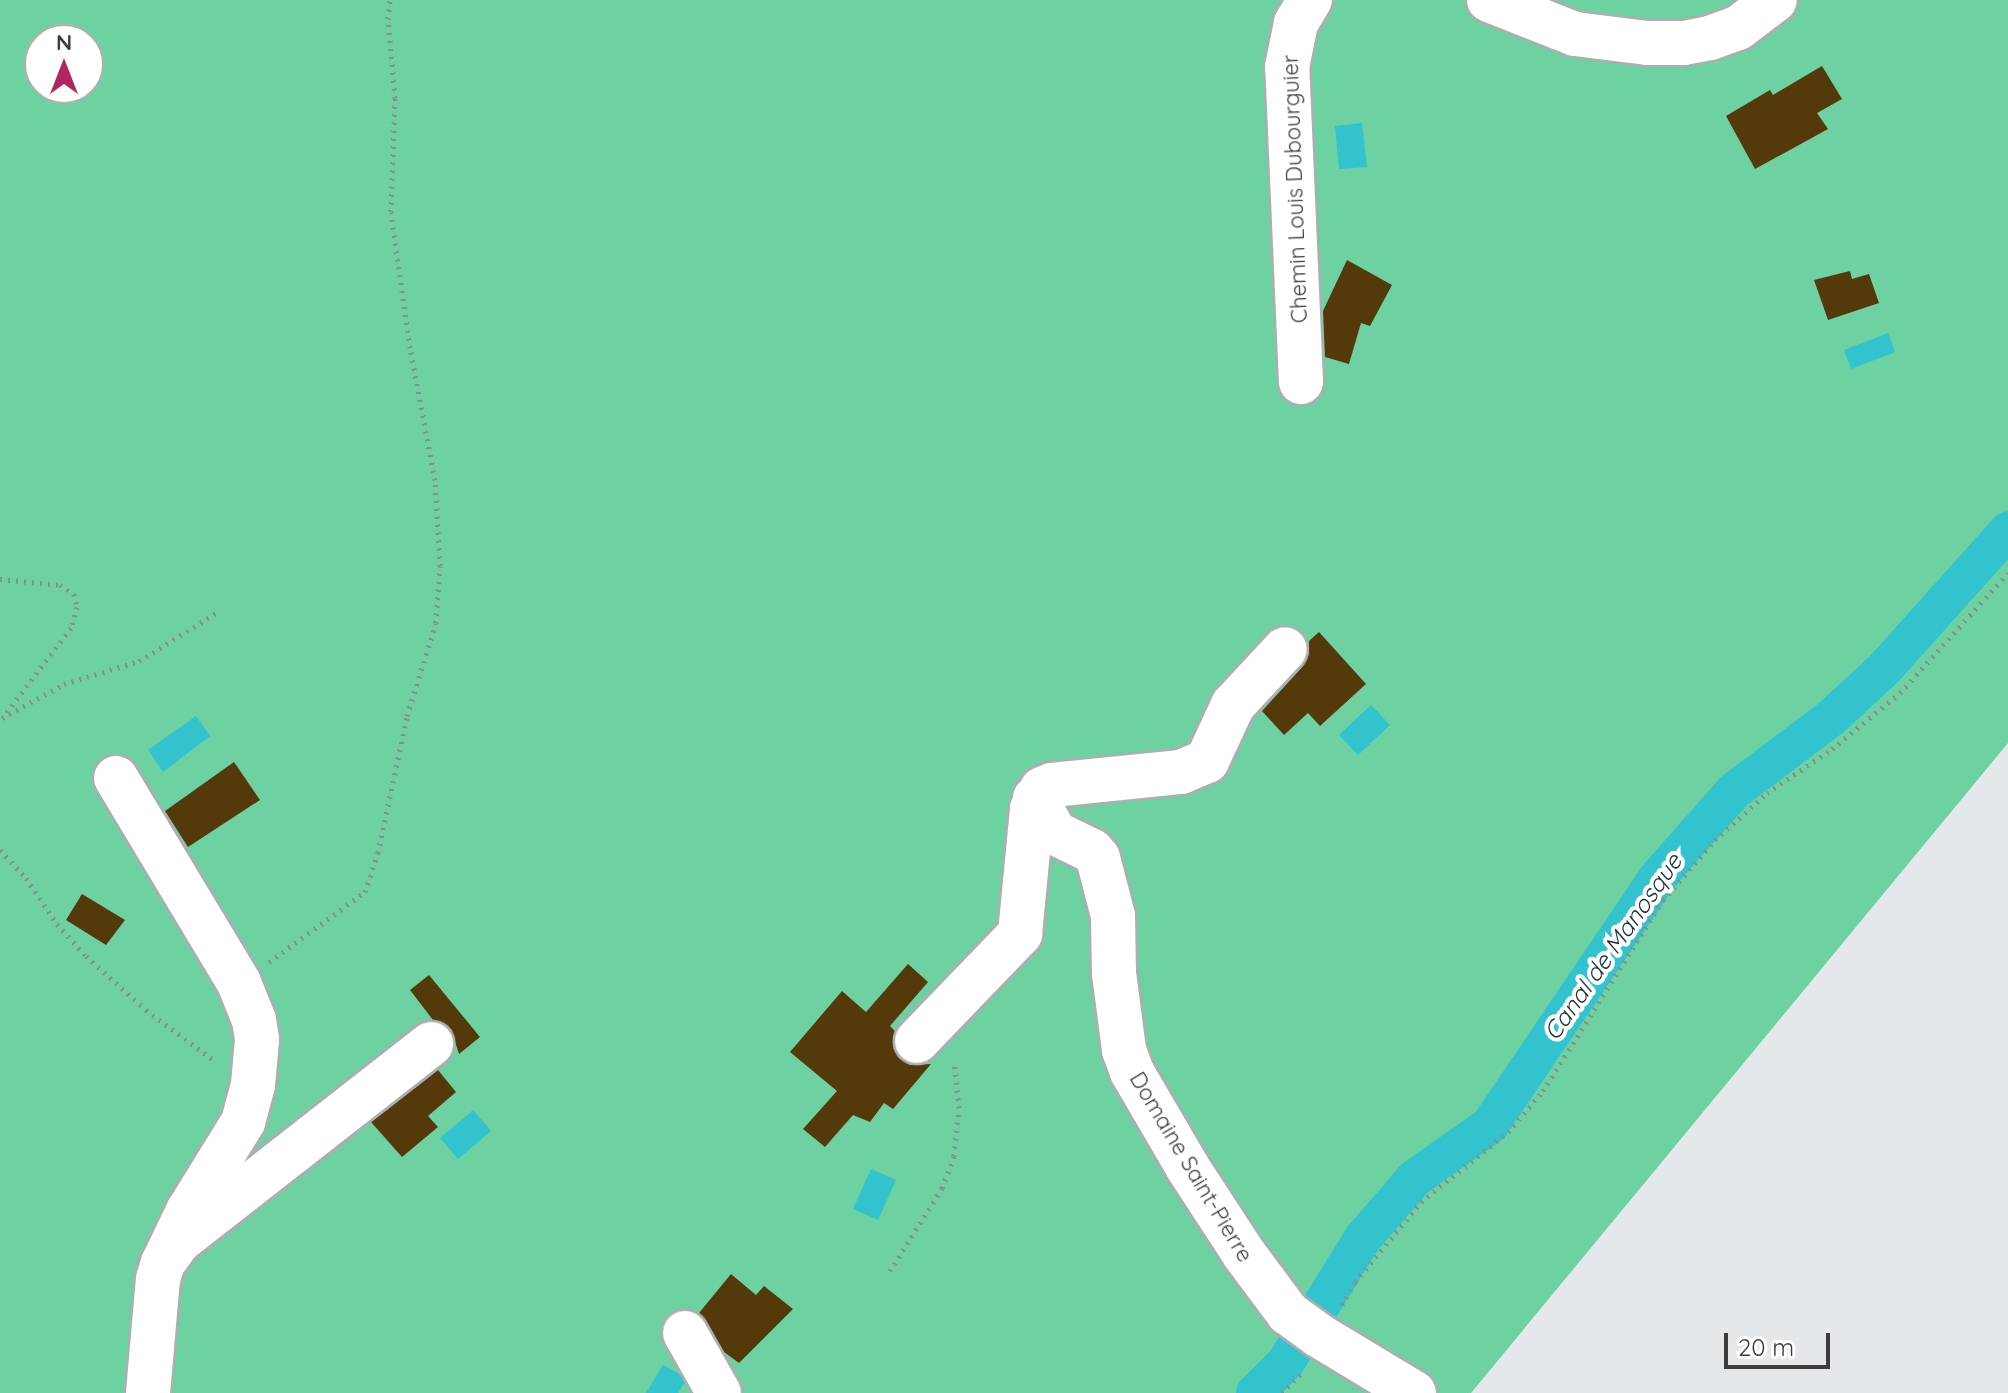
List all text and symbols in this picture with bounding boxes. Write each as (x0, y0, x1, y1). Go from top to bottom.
north arrow (24, 24, 104, 104)
text: N (56, 28, 72, 56)
street label: Chemin Louis Dubourguier (1277, 54, 1313, 324)
water label: Canal de Manosque (1538, 848, 1688, 1046)
street label: Domaine Saint-Pierre (1124, 1067, 1258, 1267)
scale bar (1728, 1317, 1834, 1367)
text: 20 m (1738, 1332, 1794, 1362)

